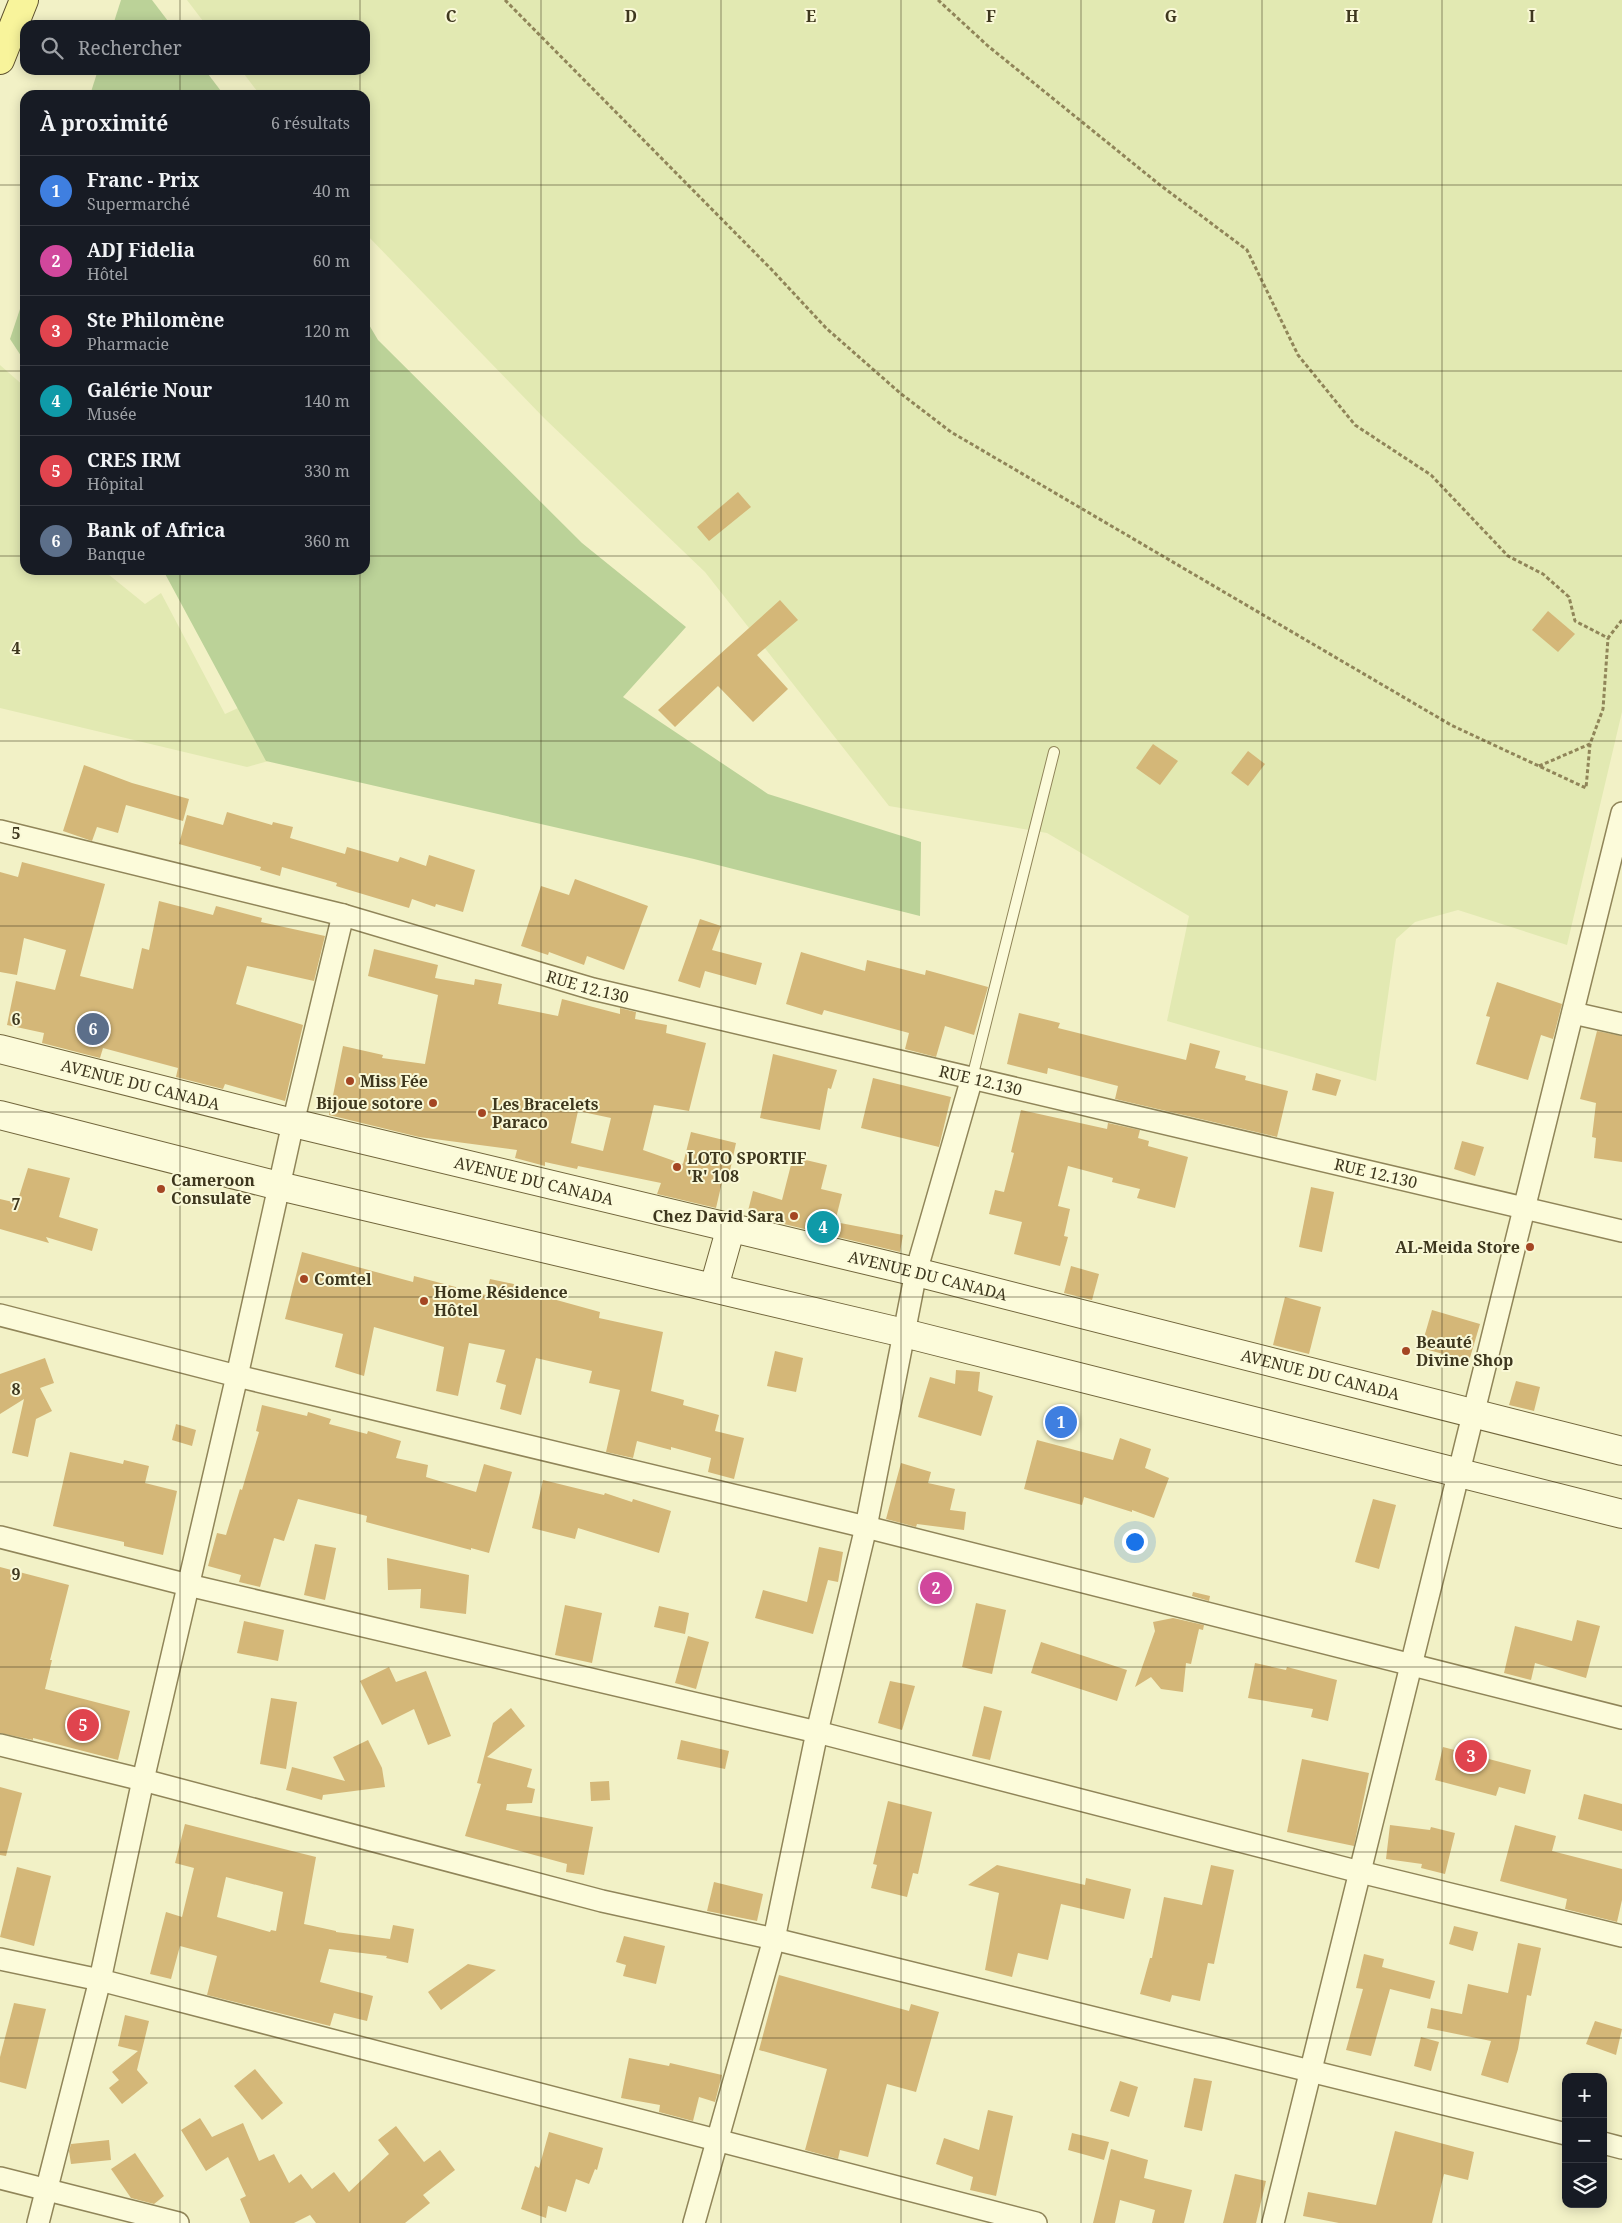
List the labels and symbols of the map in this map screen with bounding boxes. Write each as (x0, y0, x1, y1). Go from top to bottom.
text: C (446, 5, 457, 27)
text: D (625, 5, 637, 27)
text: E (806, 5, 816, 27)
text: F (986, 5, 996, 27)
text: G (1165, 5, 1177, 27)
text: H (1345, 5, 1359, 27)
text: I (1529, 5, 1535, 27)
text: 4 (11, 637, 21, 659)
text: 5 (11, 822, 21, 844)
street label: RUE 12.130 (544, 965, 631, 1008)
text: 6 (11, 1008, 21, 1030)
pin: 6 (77, 1010, 109, 1048)
street label: AVENUE DU CANADA (59, 1054, 223, 1115)
street label: RUE 12.130 (937, 1060, 1024, 1101)
place label: Miss Fée (360, 1070, 428, 1092)
marker: Miss Fée (344, 1075, 356, 1087)
place label: Bijoue sotore (316, 1092, 423, 1114)
place label: Les Bracelets Paraco (492, 1093, 599, 1133)
marker: Bijoue sotore (427, 1097, 439, 1109)
marker: Les Bracelets Paraco (476, 1107, 488, 1119)
place label: LOTO SPORTIF 'R' 108 (687, 1147, 807, 1187)
street label: AVENUE DU CANADA (452, 1151, 617, 1210)
street label: RUE 12.130 (1332, 1153, 1420, 1194)
marker: LOTO SPORTIF 'R' 108 (671, 1161, 683, 1173)
place label: Cameroon Consulate (171, 1169, 255, 1209)
marker: Cameroon Consulate (155, 1183, 167, 1195)
text: 7 (11, 1193, 21, 1215)
place label: Chez David Sara (653, 1205, 784, 1227)
pin: 4 (807, 1208, 839, 1246)
marker: Chez David Sara (788, 1210, 800, 1222)
place label: AL-Meida Store (1395, 1236, 1520, 1258)
marker: AL-Meida Store (1524, 1241, 1536, 1253)
street label: AVENUE DU CANADA (846, 1245, 1010, 1306)
place label: Comtel (314, 1268, 372, 1290)
marker: Comtel (298, 1273, 310, 1285)
place label: Home Résidence Hôtel (434, 1281, 568, 1321)
marker: Home Résidence Hôtel (418, 1295, 430, 1307)
place label: Beauté Divine Shop (1416, 1331, 1513, 1371)
street label: AVENUE DU CANADA (1239, 1344, 1403, 1405)
marker: Beauté Divine Shop (1400, 1345, 1412, 1357)
text: 8 (11, 1378, 21, 1400)
pin: 1 (1045, 1403, 1077, 1441)
your location (1122, 1529, 1148, 1555)
text: 9 (11, 1563, 21, 1585)
pin: 2 (920, 1569, 952, 1607)
pin: 5 (67, 1706, 99, 1744)
pin: 3 (1455, 1737, 1487, 1775)

